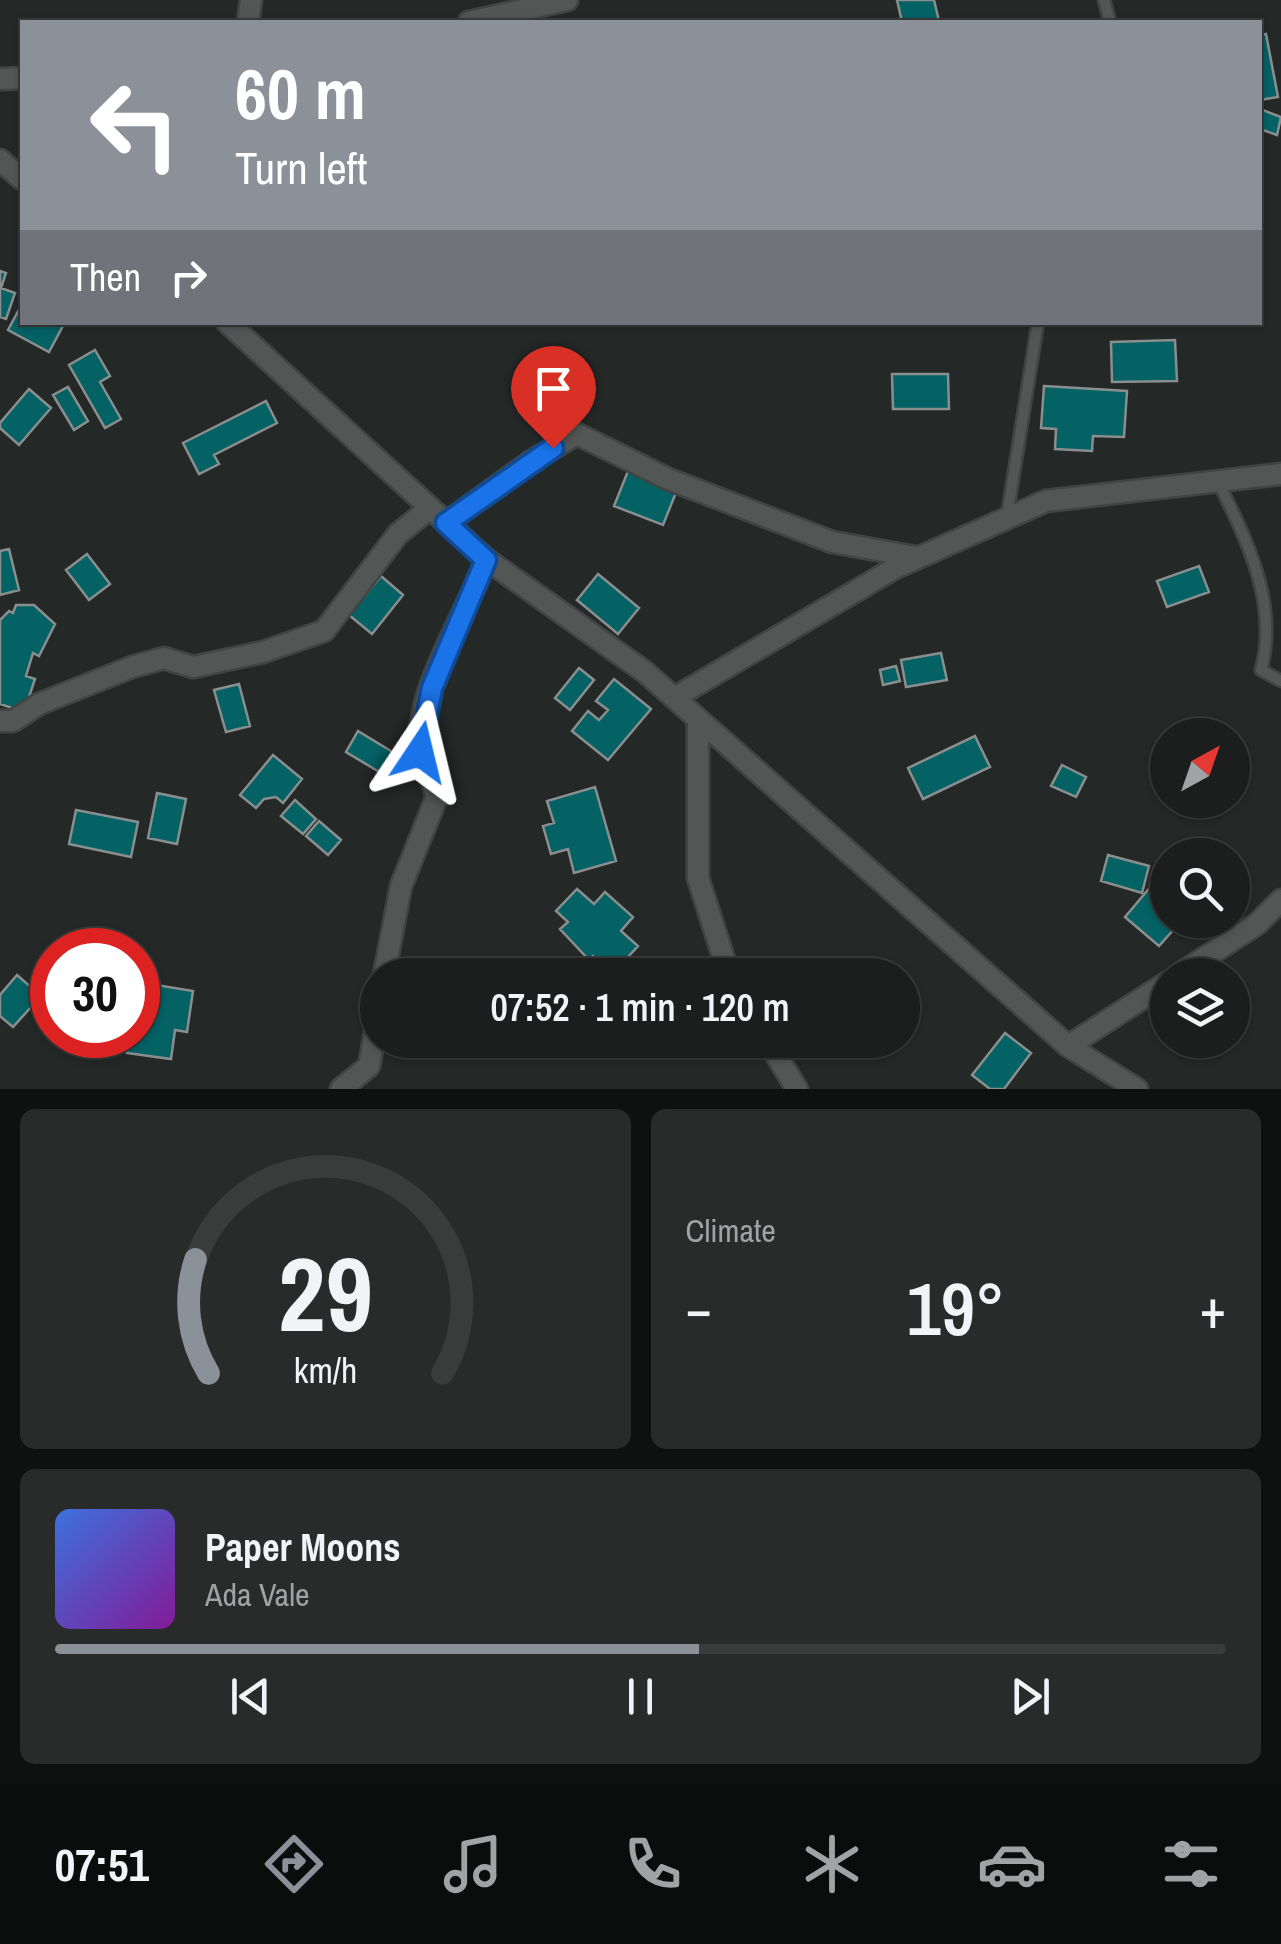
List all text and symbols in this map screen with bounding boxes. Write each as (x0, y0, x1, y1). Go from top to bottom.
text: 60 m (235, 47, 366, 141)
icon: left (70, 60, 200, 190)
text: Turn left (235, 137, 367, 198)
icon: right (161, 250, 216, 305)
text: Then (70, 252, 141, 303)
pin (511, 346, 596, 449)
icon: arrive (526, 361, 581, 416)
position arrow (368, 700, 472, 804)
north arrow (1150, 718, 1250, 818)
map controls (1150, 718, 1250, 1058)
button: search (1150, 838, 1250, 938)
speed limit sign: 30 (30, 928, 160, 1058)
button: layers (1150, 958, 1250, 1058)
text: 07:52 · 1 min · 120 m (490, 982, 790, 1033)
text: Climate (686, 1209, 776, 1252)
text: 29 (278, 1223, 373, 1363)
text: 19° (907, 1257, 1005, 1358)
text: − (686, 1271, 712, 1345)
text: + (1200, 1271, 1226, 1345)
text: km/h (293, 1346, 357, 1394)
text: Paper Moons (205, 1522, 401, 1573)
text: Ada Vale (205, 1573, 310, 1616)
icon: previous (223, 1669, 278, 1724)
icon: pause (613, 1669, 668, 1724)
icon: next (1003, 1669, 1058, 1724)
icon: directions (259, 1829, 329, 1899)
icon: music (438, 1829, 508, 1899)
icon: phone (618, 1829, 688, 1899)
icon: climate (797, 1829, 867, 1899)
icon: car (977, 1829, 1047, 1899)
icon: filters (1156, 1829, 1226, 1899)
text: 07:51 (55, 1834, 149, 1895)

